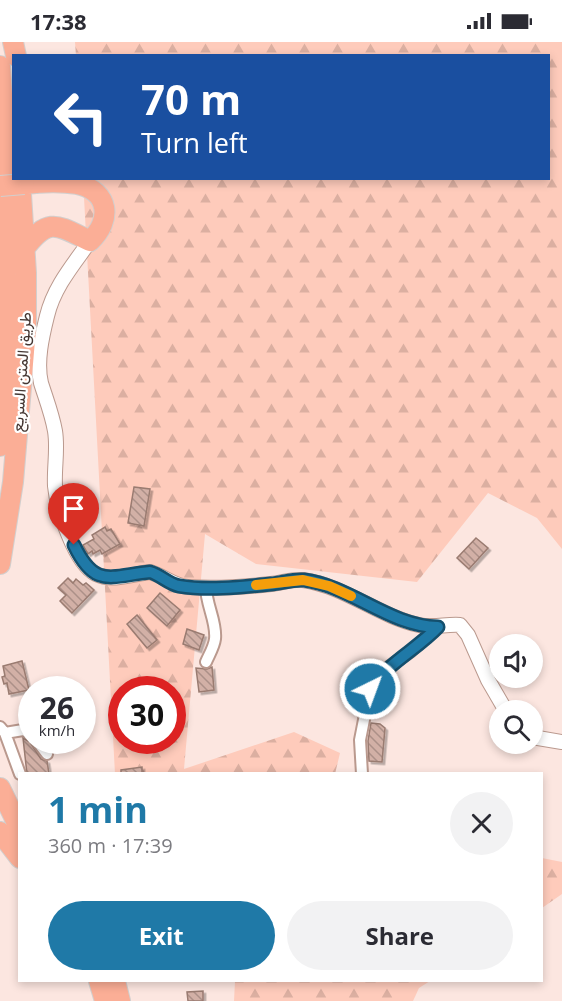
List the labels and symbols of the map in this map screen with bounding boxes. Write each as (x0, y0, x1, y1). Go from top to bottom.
street label: طريق المتن السريع (6, 311, 37, 433)
pin (48, 483, 99, 545)
position arrow (338, 657, 402, 721)
speed limit sign: 30 (108, 676, 186, 754)

